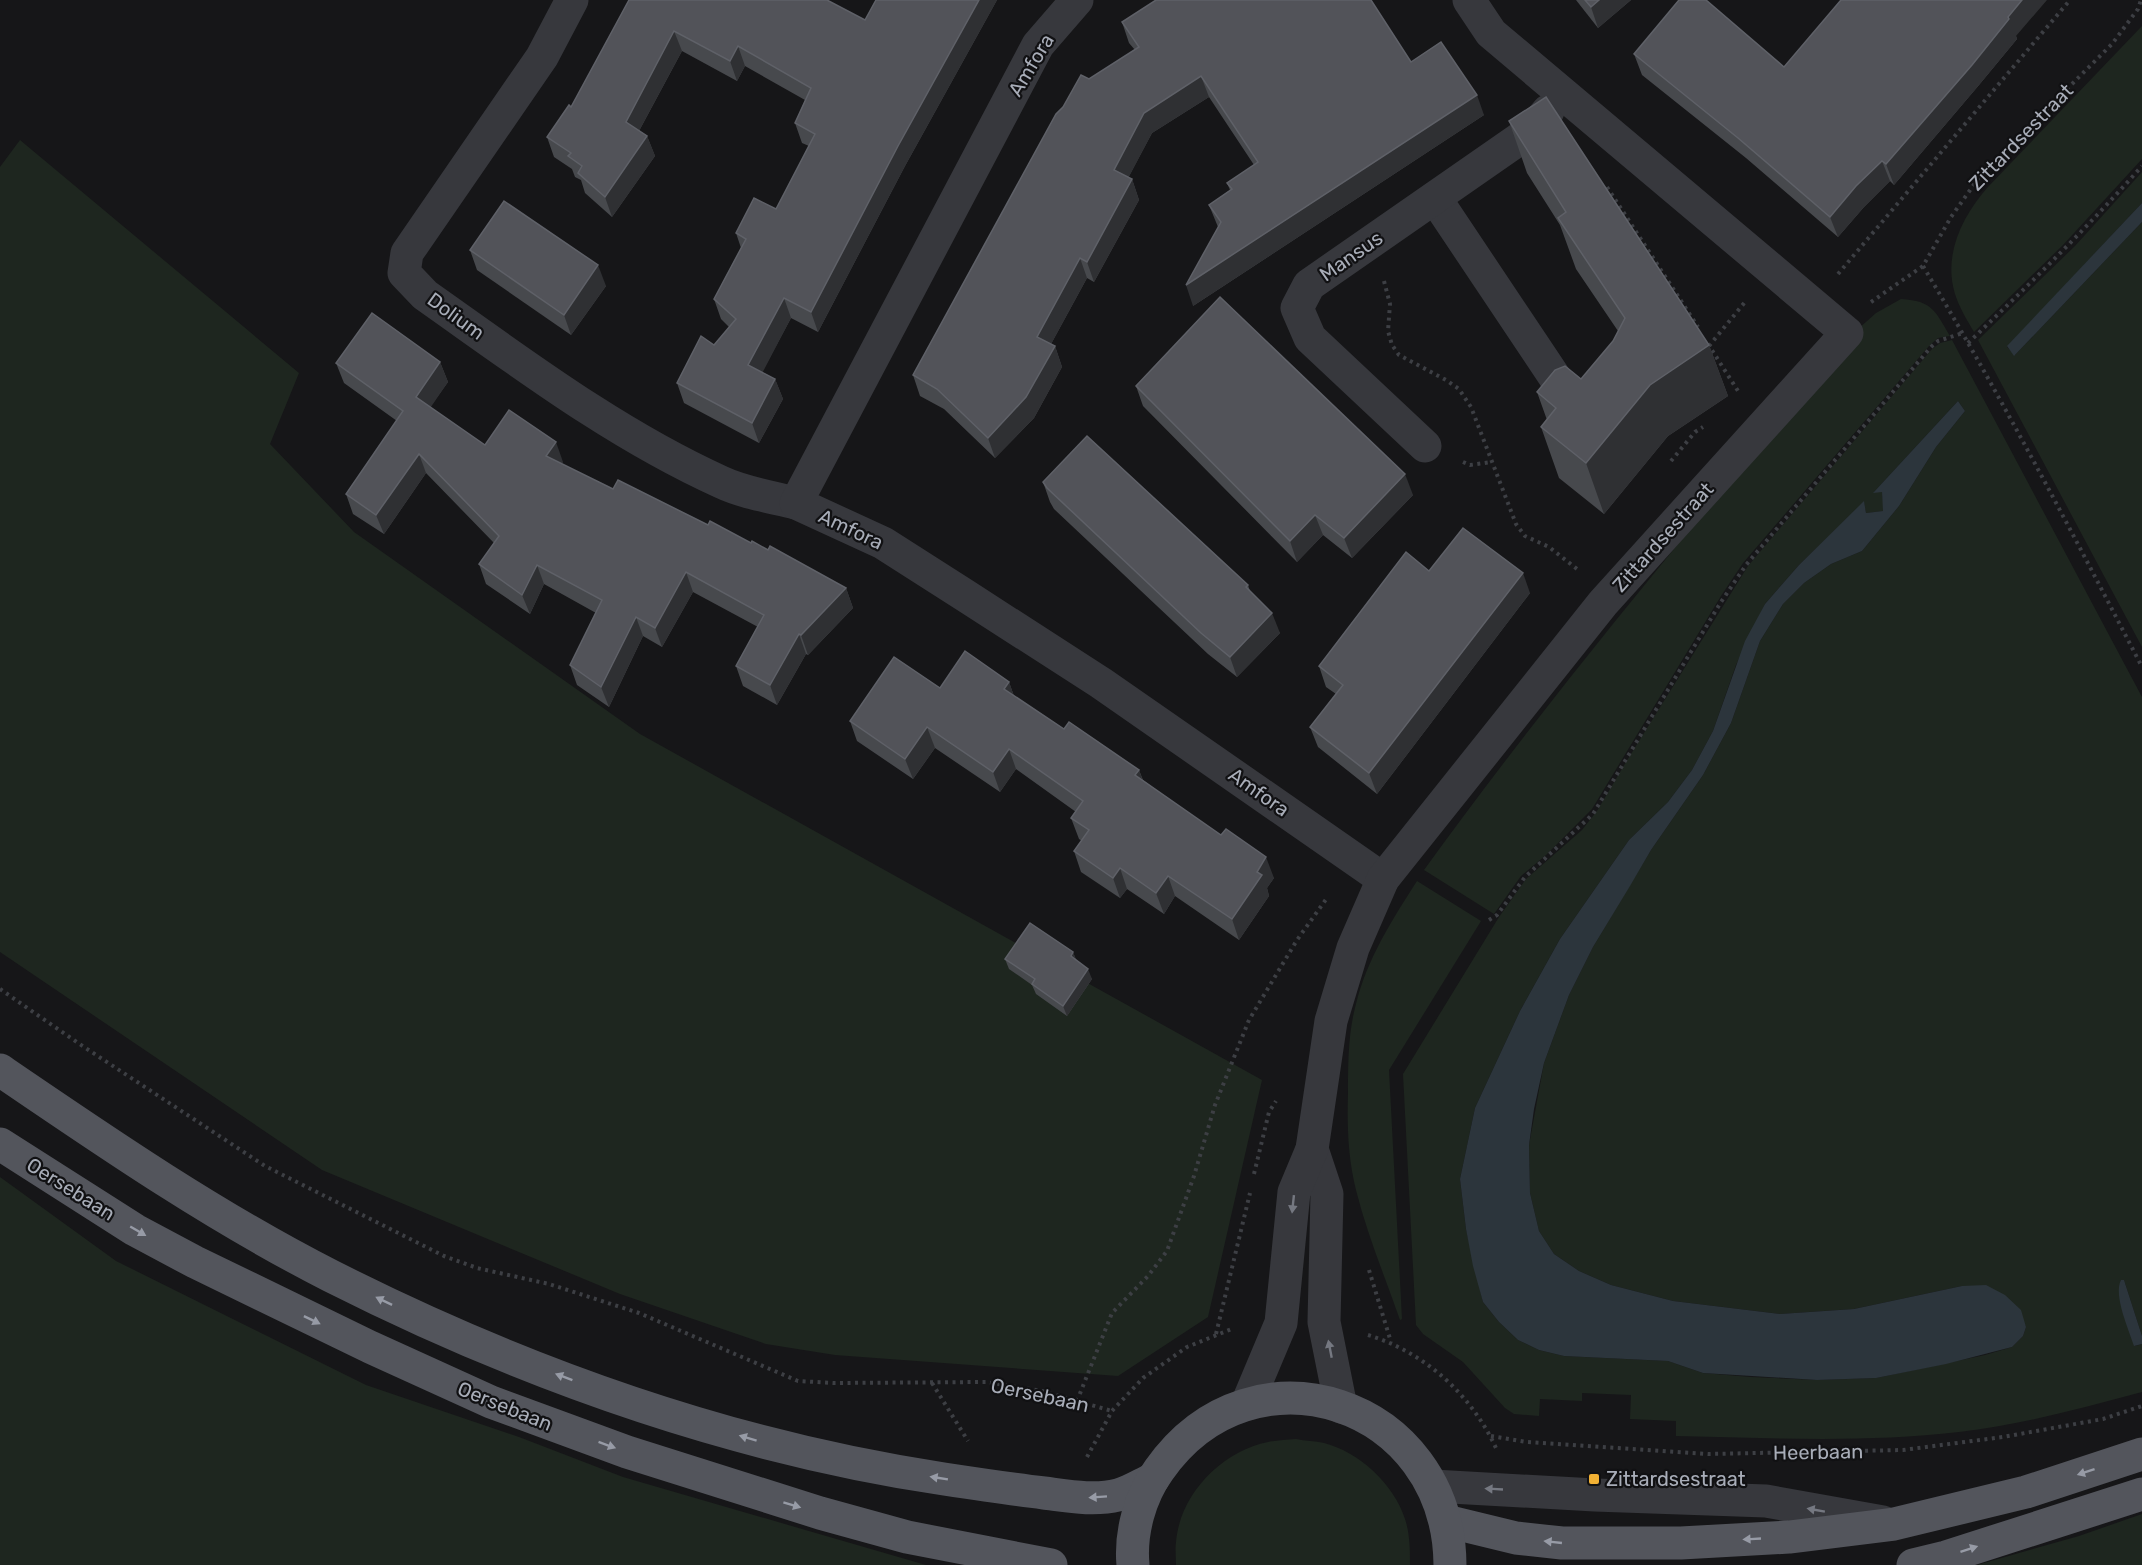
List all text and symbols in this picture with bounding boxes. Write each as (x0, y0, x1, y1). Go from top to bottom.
street label: Amfora (1003, 29, 1059, 101)
street label: Zittardsestraat (1964, 78, 2078, 195)
street label: Mansus (1315, 226, 1387, 286)
street label: Dolium (423, 287, 489, 345)
street label: Zittardsestraat (1607, 477, 1719, 597)
street label: Amfora (815, 504, 887, 554)
street label: Amfora (1224, 763, 1294, 821)
street label: Oersebaan (22, 1152, 120, 1226)
one-way arrow (1288, 1195, 1298, 1214)
one-way arrow (130, 1226, 147, 1236)
one-way arrow (375, 1296, 392, 1305)
one-way arrow (303, 1315, 320, 1324)
one-way arrow (1325, 1340, 1334, 1359)
one-way arrow (554, 1371, 572, 1381)
street label: Oersebaan (989, 1373, 1091, 1417)
street label: Oersebaan (454, 1376, 556, 1436)
one-way arrow (739, 1433, 757, 1442)
street label: Heerbaan (1773, 1439, 1863, 1465)
one-way arrow (598, 1441, 616, 1450)
place label: Zittardsestraat (1606, 1467, 1746, 1491)
one-way arrow (2077, 1468, 2095, 1477)
marker: Zittardsestraat (1587, 1472, 1601, 1486)
one-way arrow (929, 1474, 948, 1483)
one-way arrow (1485, 1485, 1504, 1494)
one-way arrow (1088, 1492, 1107, 1501)
one-way arrow (783, 1501, 801, 1510)
one-way arrow (1806, 1505, 1825, 1514)
one-way arrow (1743, 1535, 1762, 1544)
one-way arrow (1544, 1537, 1563, 1546)
one-way arrow (1960, 1544, 1978, 1554)

